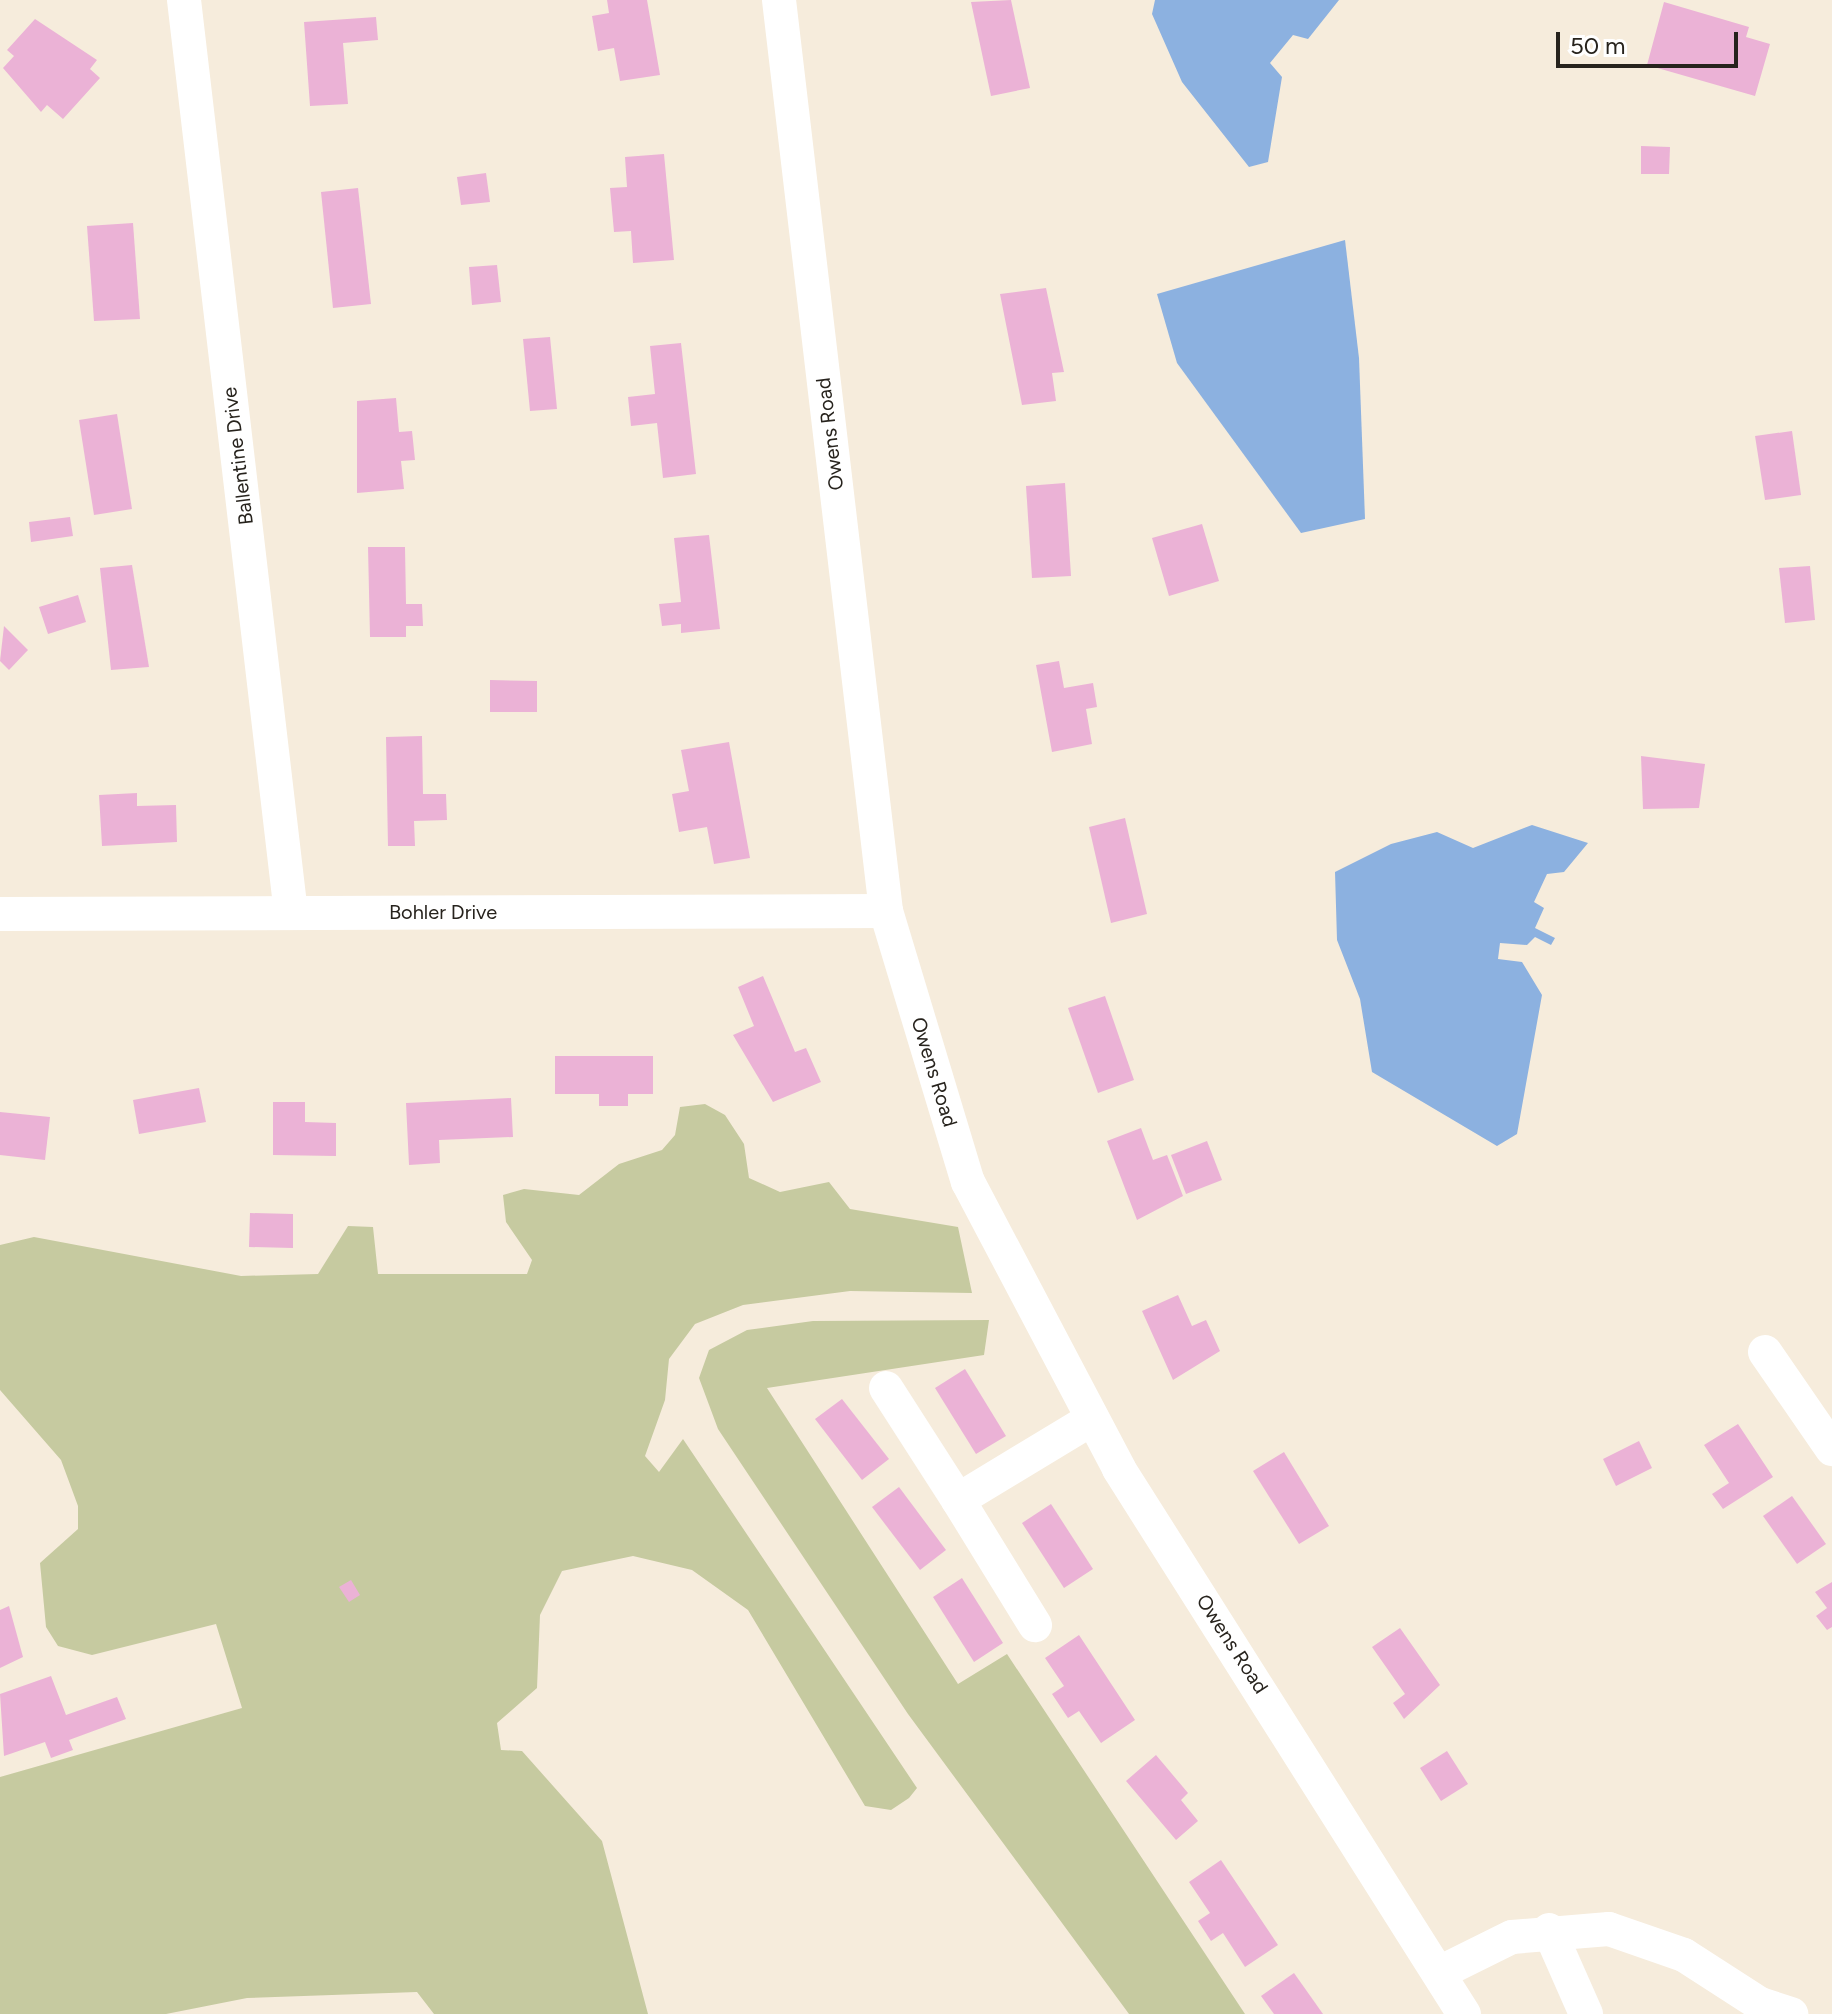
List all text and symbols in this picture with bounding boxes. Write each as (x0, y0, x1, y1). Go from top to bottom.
scale bar (1560, 16, 1742, 66)
text: 50 m (1570, 31, 1626, 60)
street label: Owens Road (811, 376, 849, 492)
street label: Ballentine Drive (218, 386, 258, 526)
street label: Bohler Drive (389, 900, 497, 924)
street label: Owens Road (906, 1014, 962, 1130)
street label: Owens Road (1191, 1590, 1273, 1698)

